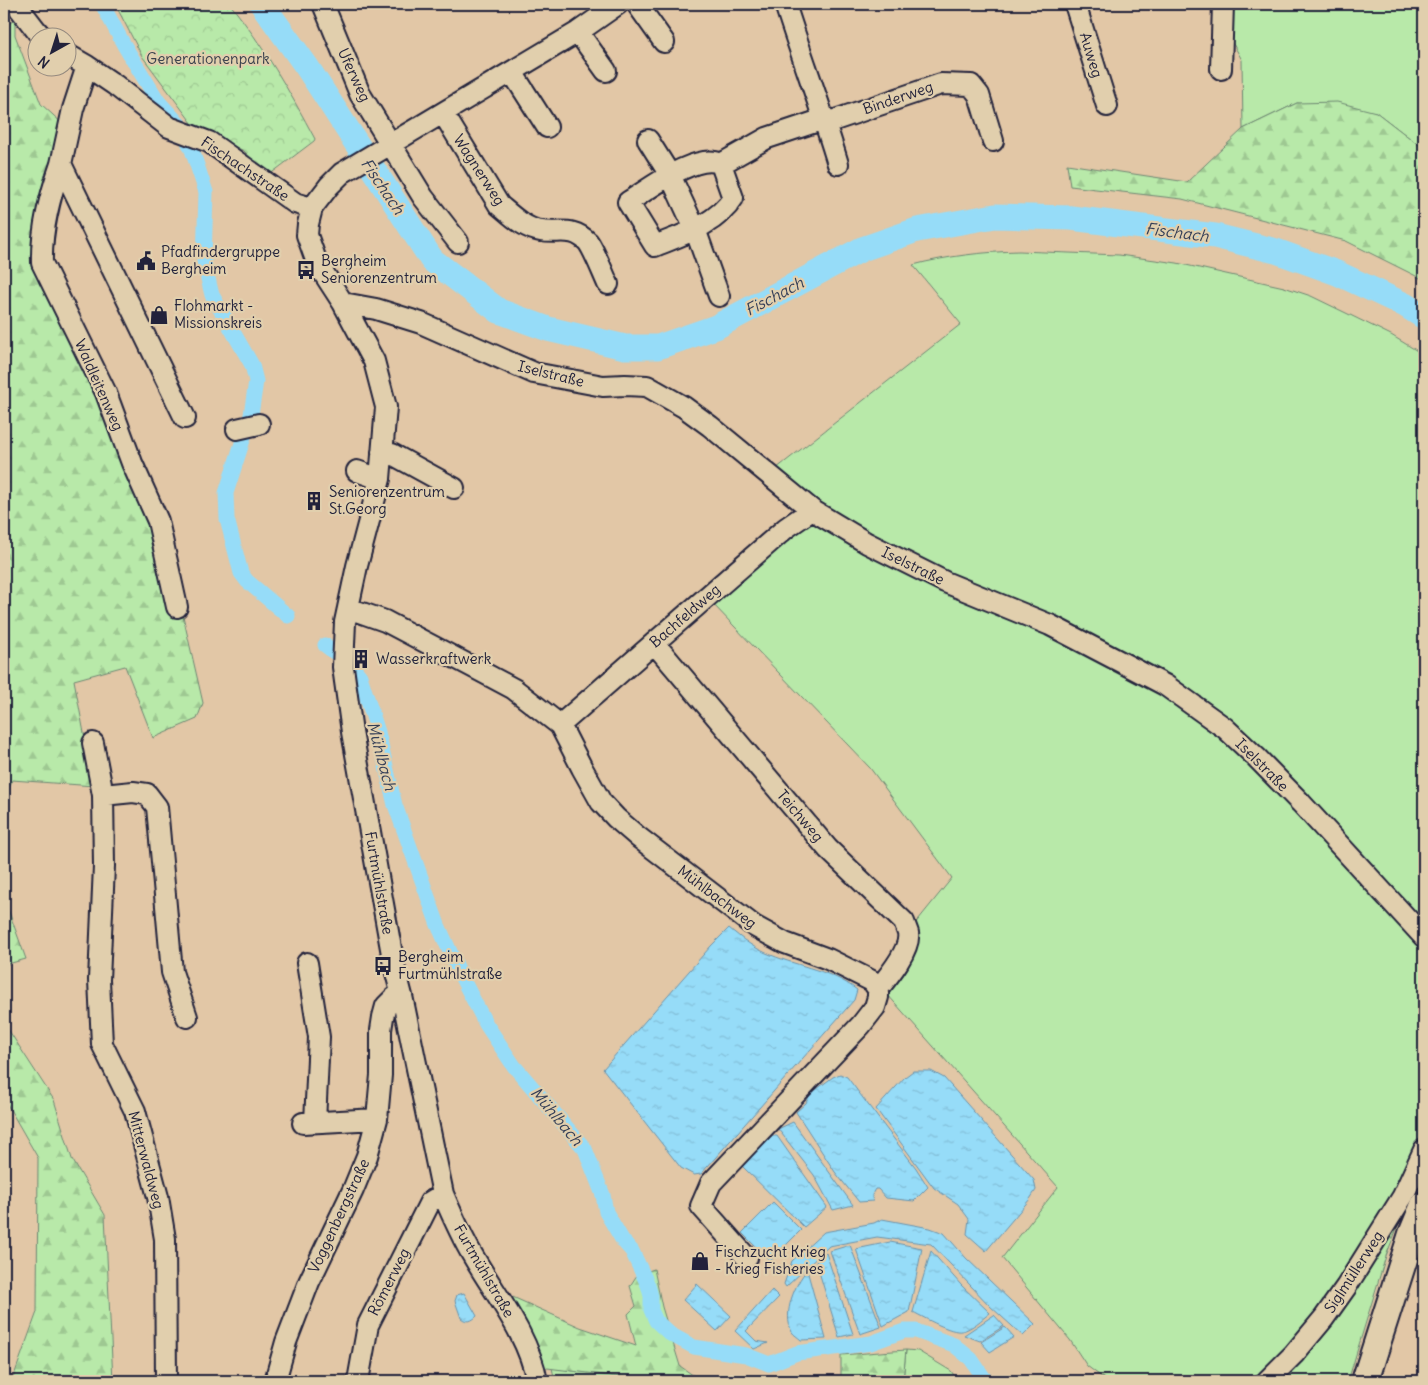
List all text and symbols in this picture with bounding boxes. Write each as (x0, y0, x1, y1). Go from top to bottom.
north arrow (28, 28, 78, 78)
street label: Auweg (1076, 30, 1107, 80)
street label: Uferweg (334, 45, 375, 105)
park label: Generationenpark (146, 49, 270, 68)
text: N (34, 52, 53, 72)
street label: Binderweg (860, 77, 935, 118)
street label: Wagnerweg (449, 131, 509, 209)
street label: Fischachstraße (198, 132, 293, 205)
water label: Fischach (357, 154, 410, 219)
water label: Fischach (1144, 218, 1211, 246)
place label: Pfadfindergruppe Bergheim (161, 242, 280, 278)
public building icon: Pfadfindergruppe Bergheim (135, 250, 157, 272)
place label: Bergheim Seniorenzentrum (321, 251, 437, 287)
bus stop icon: Bergheim Seniorenzentrum (295, 259, 317, 281)
water label: Fischach (741, 272, 808, 320)
place label: Flohmarkt - Missionskreis (174, 296, 262, 332)
shop icon: Flohmarkt - Missionskreis (148, 304, 170, 326)
street label: Waldleitenweg (71, 336, 128, 434)
street label: Iselstraße (516, 356, 586, 391)
place label: Seniorenzentrum St.Georg (329, 482, 445, 518)
building icon: Seniorenzentrum St.Georg (303, 490, 325, 512)
street label: Iselstraße (879, 542, 948, 589)
street label: Bachfeldweg (645, 580, 724, 652)
building icon: Wasserkraftwerk (350, 648, 372, 670)
place label: Wasserkraftwerk (376, 649, 492, 668)
water label: Mühlbach (363, 719, 401, 793)
street label: Iselstraße (1232, 734, 1293, 795)
street label: Teichweg (773, 786, 828, 846)
street label: Furtmühlstraße (361, 830, 398, 936)
street label: Mühlbachweg (674, 861, 761, 932)
place label: Bergheim Furtmühlstraße (398, 947, 502, 983)
bus stop icon: Bergheim Furtmühlstraße (372, 955, 394, 977)
water label: Mühlbach (527, 1083, 588, 1150)
street label: Mitterwaldweg (124, 1109, 169, 1211)
street label: Voggenbergstraße (304, 1156, 373, 1276)
street label: Furtmühlstraße (450, 1221, 519, 1321)
street label: Siglmüllerweg (1320, 1227, 1387, 1317)
place label: Fischzucht Krieg - Krieg Fisheries (715, 1242, 826, 1278)
street label: Römerweg (363, 1245, 414, 1319)
shop icon: Fischzucht Krieg - Krieg Fisheries (689, 1250, 711, 1272)

